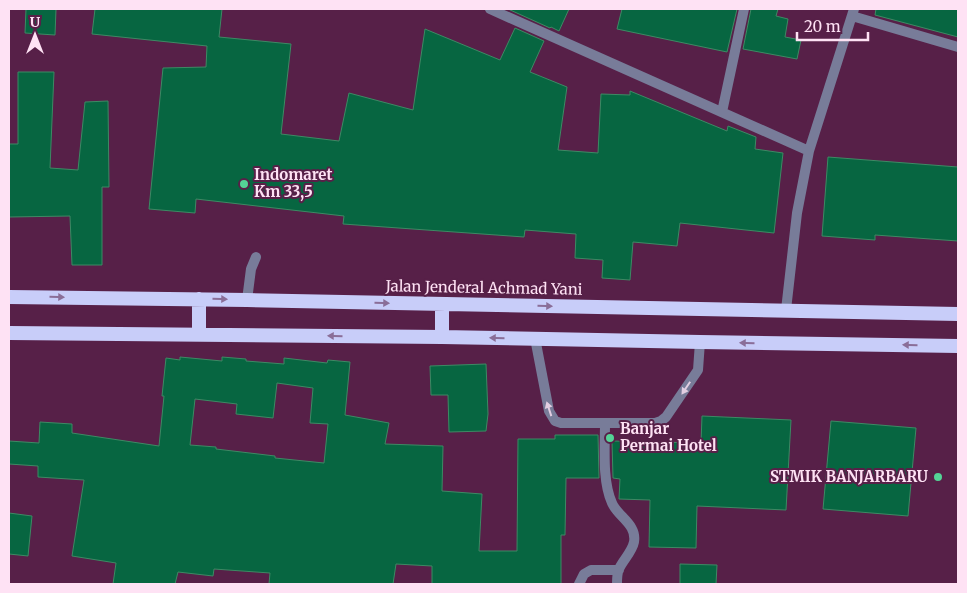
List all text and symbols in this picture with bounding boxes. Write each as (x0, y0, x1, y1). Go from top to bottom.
north arrow (10, 10, 60, 60)
scale bar (797, 10, 868, 42)
text: U (30, 13, 41, 31)
text: 20 m (804, 17, 841, 36)
place label: Indomaret Km 33,5 (254, 165, 333, 202)
marker: Indomaret Km 33,5 (238, 178, 250, 190)
street label: Jalan Jenderal Achmad Yani (384, 276, 583, 299)
one-way arrow (50, 293, 66, 301)
one-way arrow (212, 296, 228, 304)
one-way arrow (375, 299, 391, 307)
one-way arrow (537, 302, 553, 310)
one-way arrow (326, 332, 342, 340)
one-way arrow (489, 334, 505, 342)
one-way arrow (739, 339, 755, 347)
one-way arrow (901, 341, 917, 349)
one-way arrow (681, 381, 691, 394)
one-way arrow (545, 401, 553, 416)
place label: Banjar Permai Hotel (620, 419, 717, 455)
marker: Banjar Permai Hotel (604, 432, 616, 444)
place label: STMIK BANJARBARU (770, 467, 928, 486)
marker: STMIK BANJARBARU (932, 471, 944, 483)

